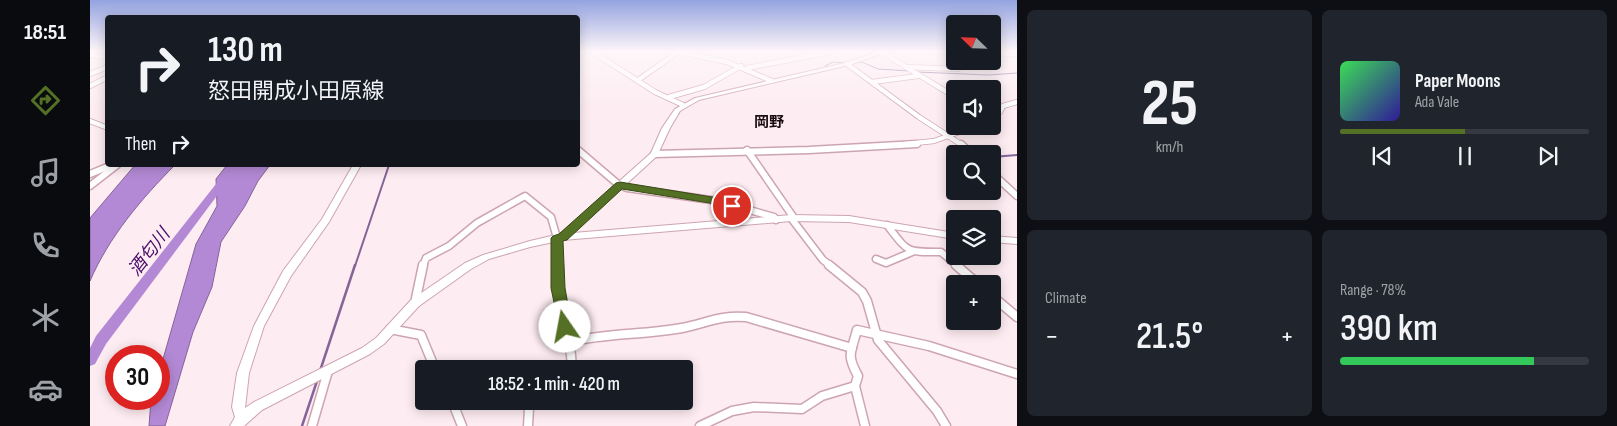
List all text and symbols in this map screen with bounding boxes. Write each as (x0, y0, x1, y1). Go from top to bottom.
north arrow (946, 15, 1001, 70)
map controls (946, 15, 1001, 330)
text: 18:51 (24, 19, 66, 46)
text: 130 m (208, 29, 283, 72)
icon: right (125, 35, 190, 100)
text: 25 (1141, 66, 1198, 144)
text: Paper Moons (1415, 70, 1501, 93)
text: 怒田開成小田原線 (208, 78, 384, 105)
button: sound (946, 80, 1001, 135)
icon: directions (28, 83, 63, 118)
text: Ada Vale (1415, 93, 1459, 112)
district label: 岡野 (754, 113, 784, 132)
icon: right (166, 130, 194, 158)
text: Then (125, 133, 156, 156)
text: km/h (1156, 138, 1183, 157)
icon: previous (1368, 142, 1396, 170)
icon: pause (1451, 142, 1479, 170)
icon: next (1534, 142, 1562, 170)
button: search (946, 145, 1001, 200)
icon: music (28, 155, 63, 190)
pin (711, 185, 753, 227)
icon: arrive (718, 192, 746, 220)
button: layers (946, 210, 1001, 265)
water label: 酒匂川 (124, 223, 176, 280)
icon: phone (28, 228, 63, 263)
button: + (946, 275, 1001, 330)
text: Range · 78% (1340, 281, 1406, 300)
text: Climate (1045, 289, 1087, 308)
icon: climate (28, 300, 63, 335)
position arrow (538, 300, 590, 352)
text: 390 km (1340, 306, 1438, 351)
text: 21.5° (1136, 314, 1203, 359)
text: − (1045, 320, 1059, 353)
text: + (1280, 320, 1294, 353)
speed limit sign: 30 (105, 345, 170, 410)
icon: car (28, 372, 63, 407)
text: 18:52 · 1 min · 420 m (488, 373, 620, 396)

